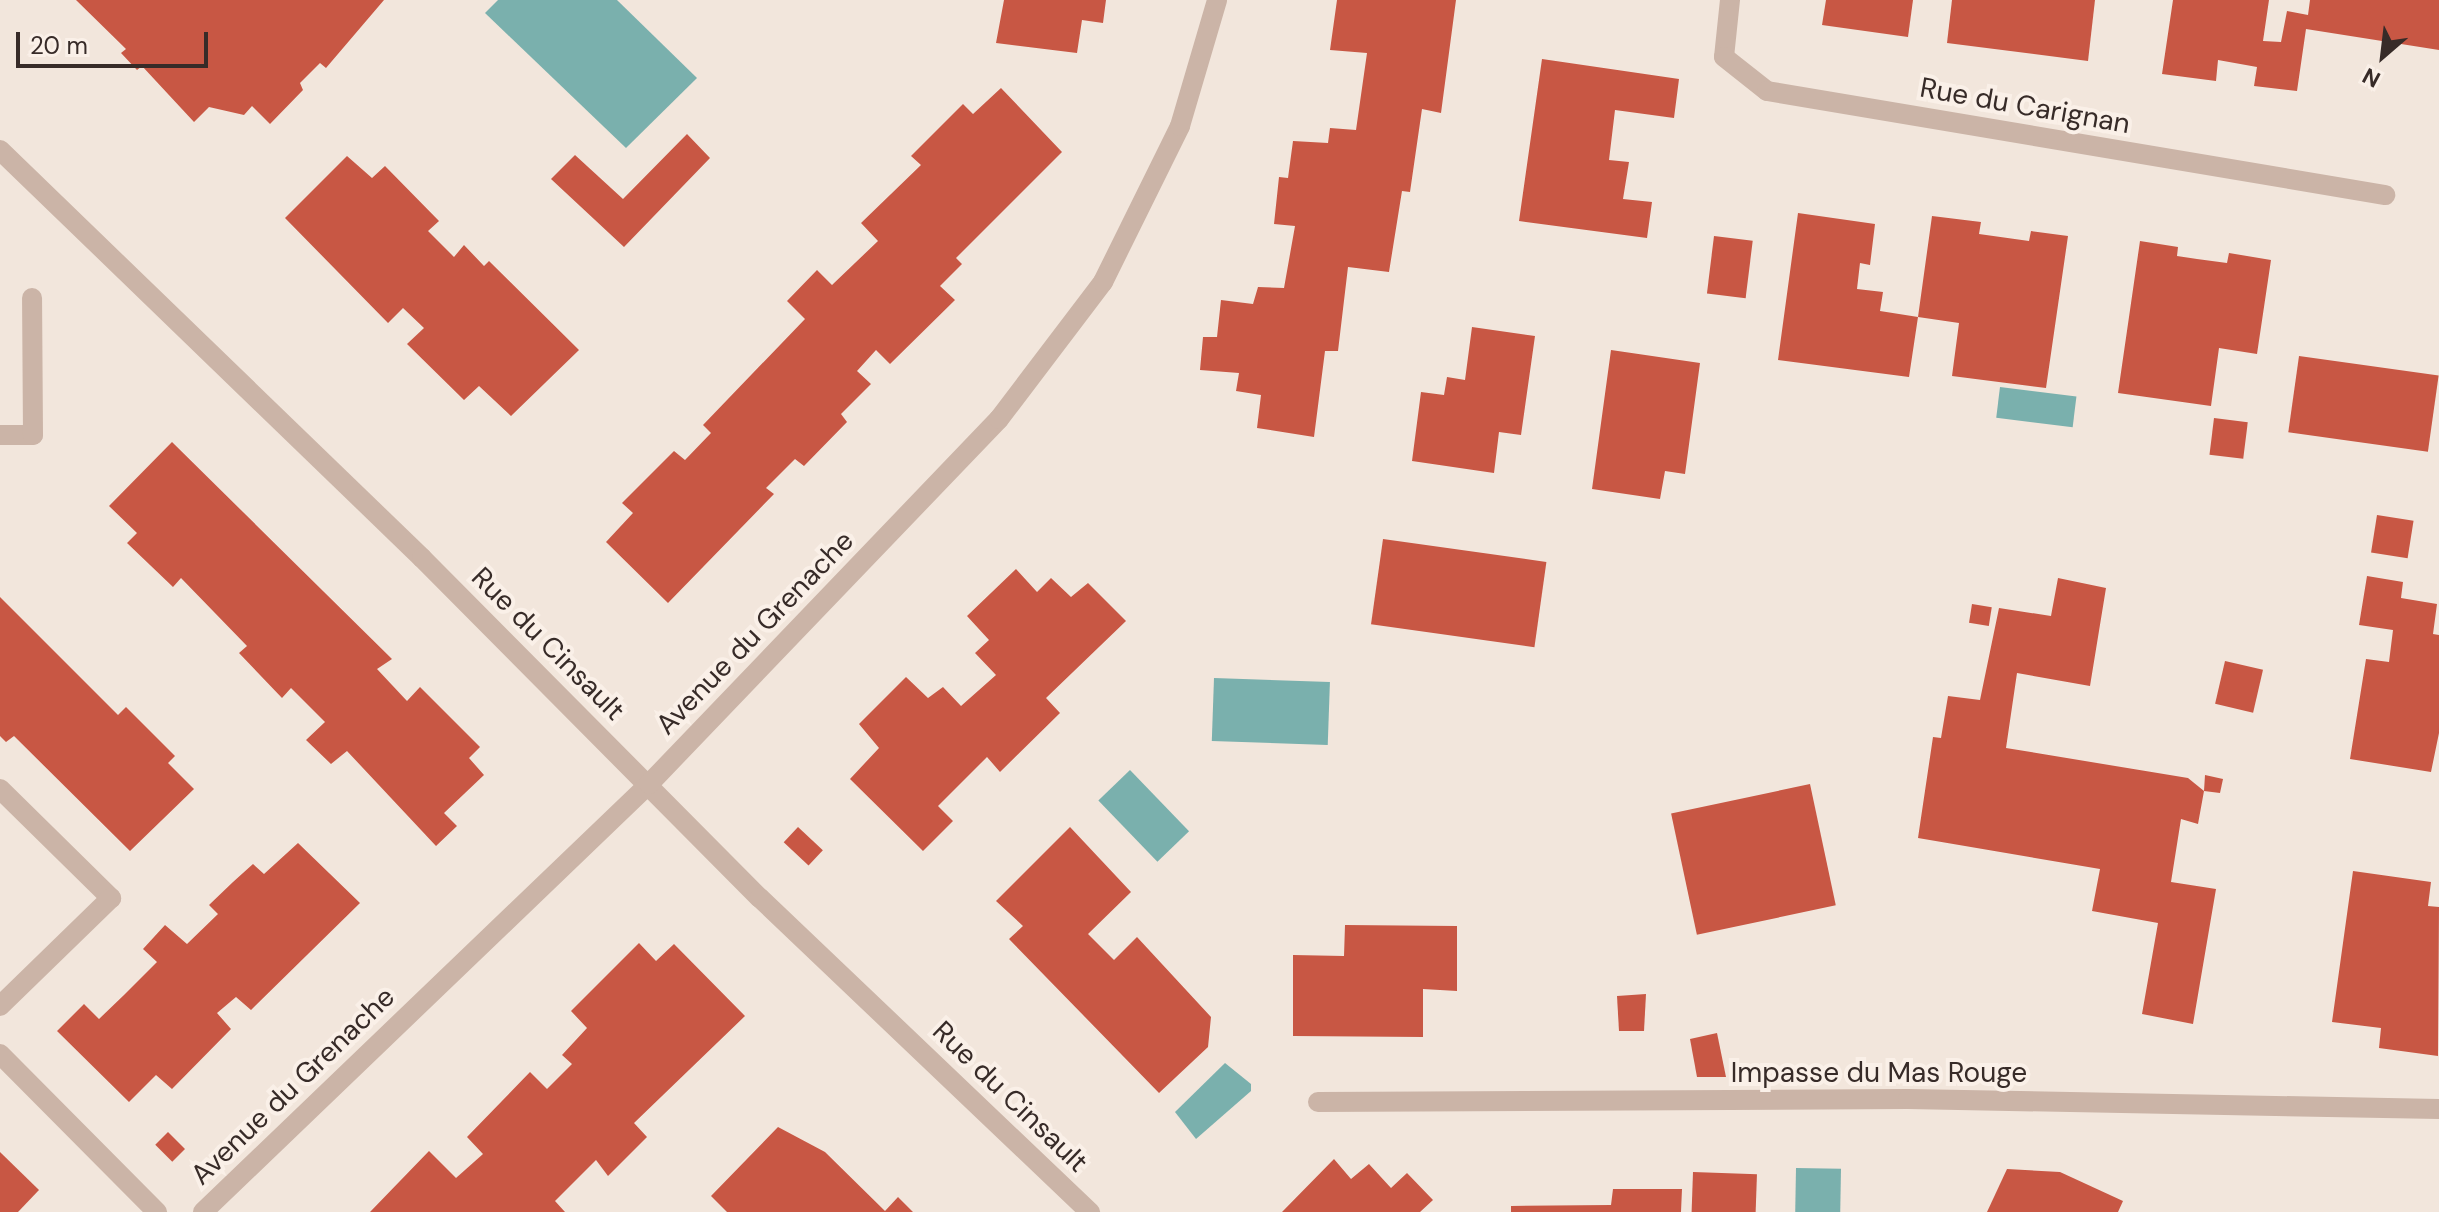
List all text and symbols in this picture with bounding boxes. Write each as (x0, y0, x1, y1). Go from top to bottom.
scale bar (20, 16, 212, 66)
north arrow (2343, 16, 2423, 96)
text: 20 m (30, 30, 88, 61)
text: N (2358, 61, 2385, 94)
street label: Rue du Carignan (1917, 71, 2133, 141)
street label: Avenue du Grenache (649, 524, 861, 742)
street label: Rue du Cinsault (465, 561, 631, 727)
street label: Avenue du Grenache (184, 980, 402, 1192)
street label: Rue du Cinsault (925, 1015, 1095, 1179)
street label: Impasse du Mas Rouge (1731, 1056, 2027, 1090)

